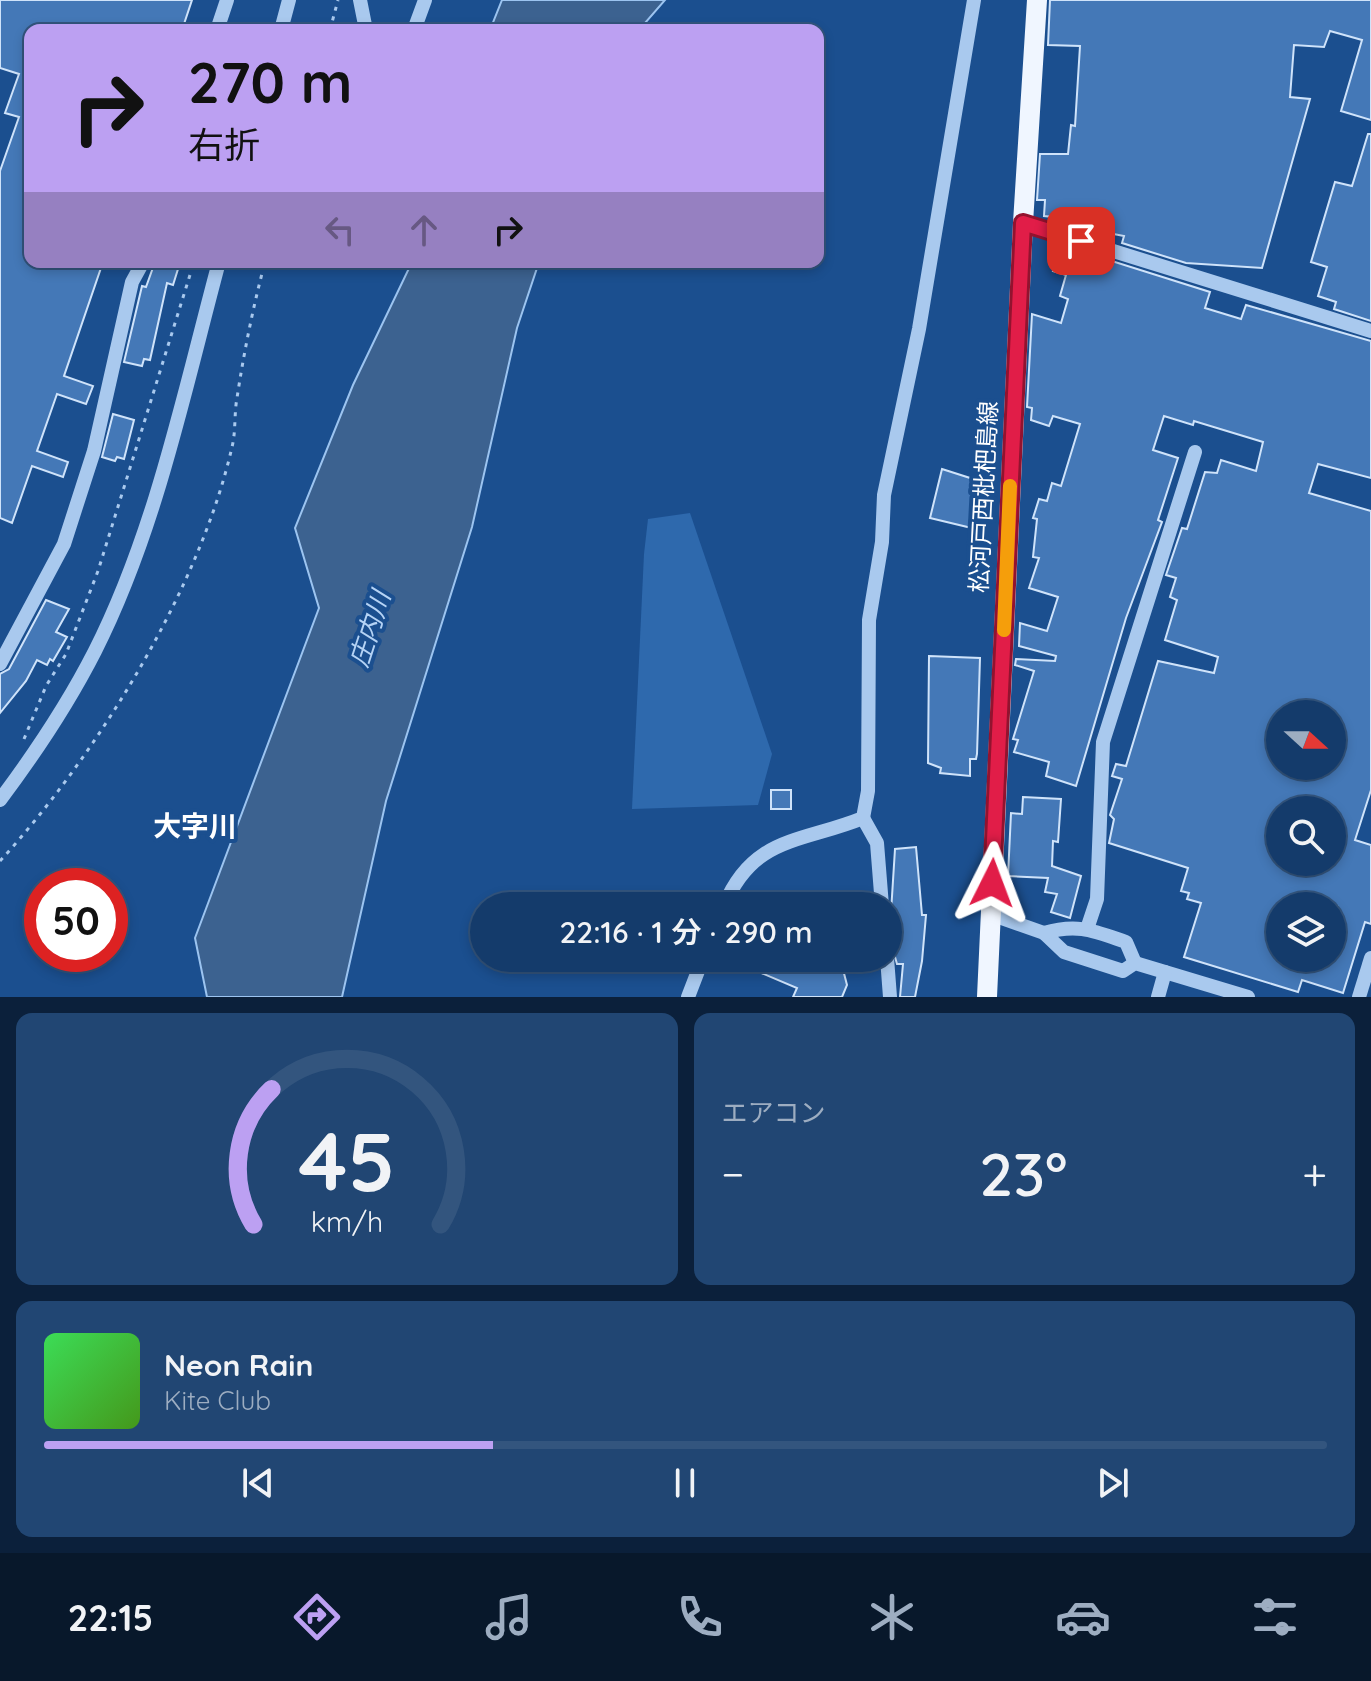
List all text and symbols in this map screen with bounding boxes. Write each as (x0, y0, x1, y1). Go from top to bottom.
text: 270 m (188, 47, 352, 117)
icon: right (56, 56, 160, 160)
text: 右折 (188, 122, 260, 167)
pin (1047, 207, 1115, 275)
icon: left (318, 208, 362, 252)
icon: ahead (402, 208, 446, 252)
icon: right (486, 208, 530, 252)
icon: arrive (1059, 219, 1103, 263)
street label: 松河戸西枇杷島線 (963, 400, 1003, 594)
water label: 庄内川 (342, 584, 398, 671)
north arrow (1266, 700, 1346, 780)
map controls (1266, 700, 1346, 972)
button: search (1266, 796, 1346, 876)
district label: 大字川 (153, 808, 237, 843)
position arrow (950, 841, 1034, 925)
speed limit sign: 50 (24, 868, 128, 972)
button: layers (1266, 892, 1346, 972)
text: 22:16 · 1 分 · 290 m (559, 913, 813, 951)
text: エアコン (722, 1096, 826, 1129)
text: 45 (298, 1108, 395, 1212)
text: 23° (979, 1136, 1067, 1211)
text: − (722, 1146, 744, 1201)
text: + (1302, 1146, 1327, 1201)
text: km/h (310, 1203, 383, 1239)
text: Neon Rain (164, 1346, 313, 1384)
text: Kite Club (164, 1384, 271, 1417)
icon: previous (236, 1461, 280, 1505)
icon: pause (663, 1461, 707, 1505)
icon: next (1091, 1461, 1135, 1505)
icon: directions (289, 1589, 345, 1645)
icon: music (481, 1589, 537, 1645)
icon: phone (672, 1589, 728, 1645)
icon: climate (864, 1589, 920, 1645)
icon: car (1055, 1589, 1111, 1645)
icon: filters (1247, 1589, 1303, 1645)
text: 22:15 (68, 1595, 153, 1640)

